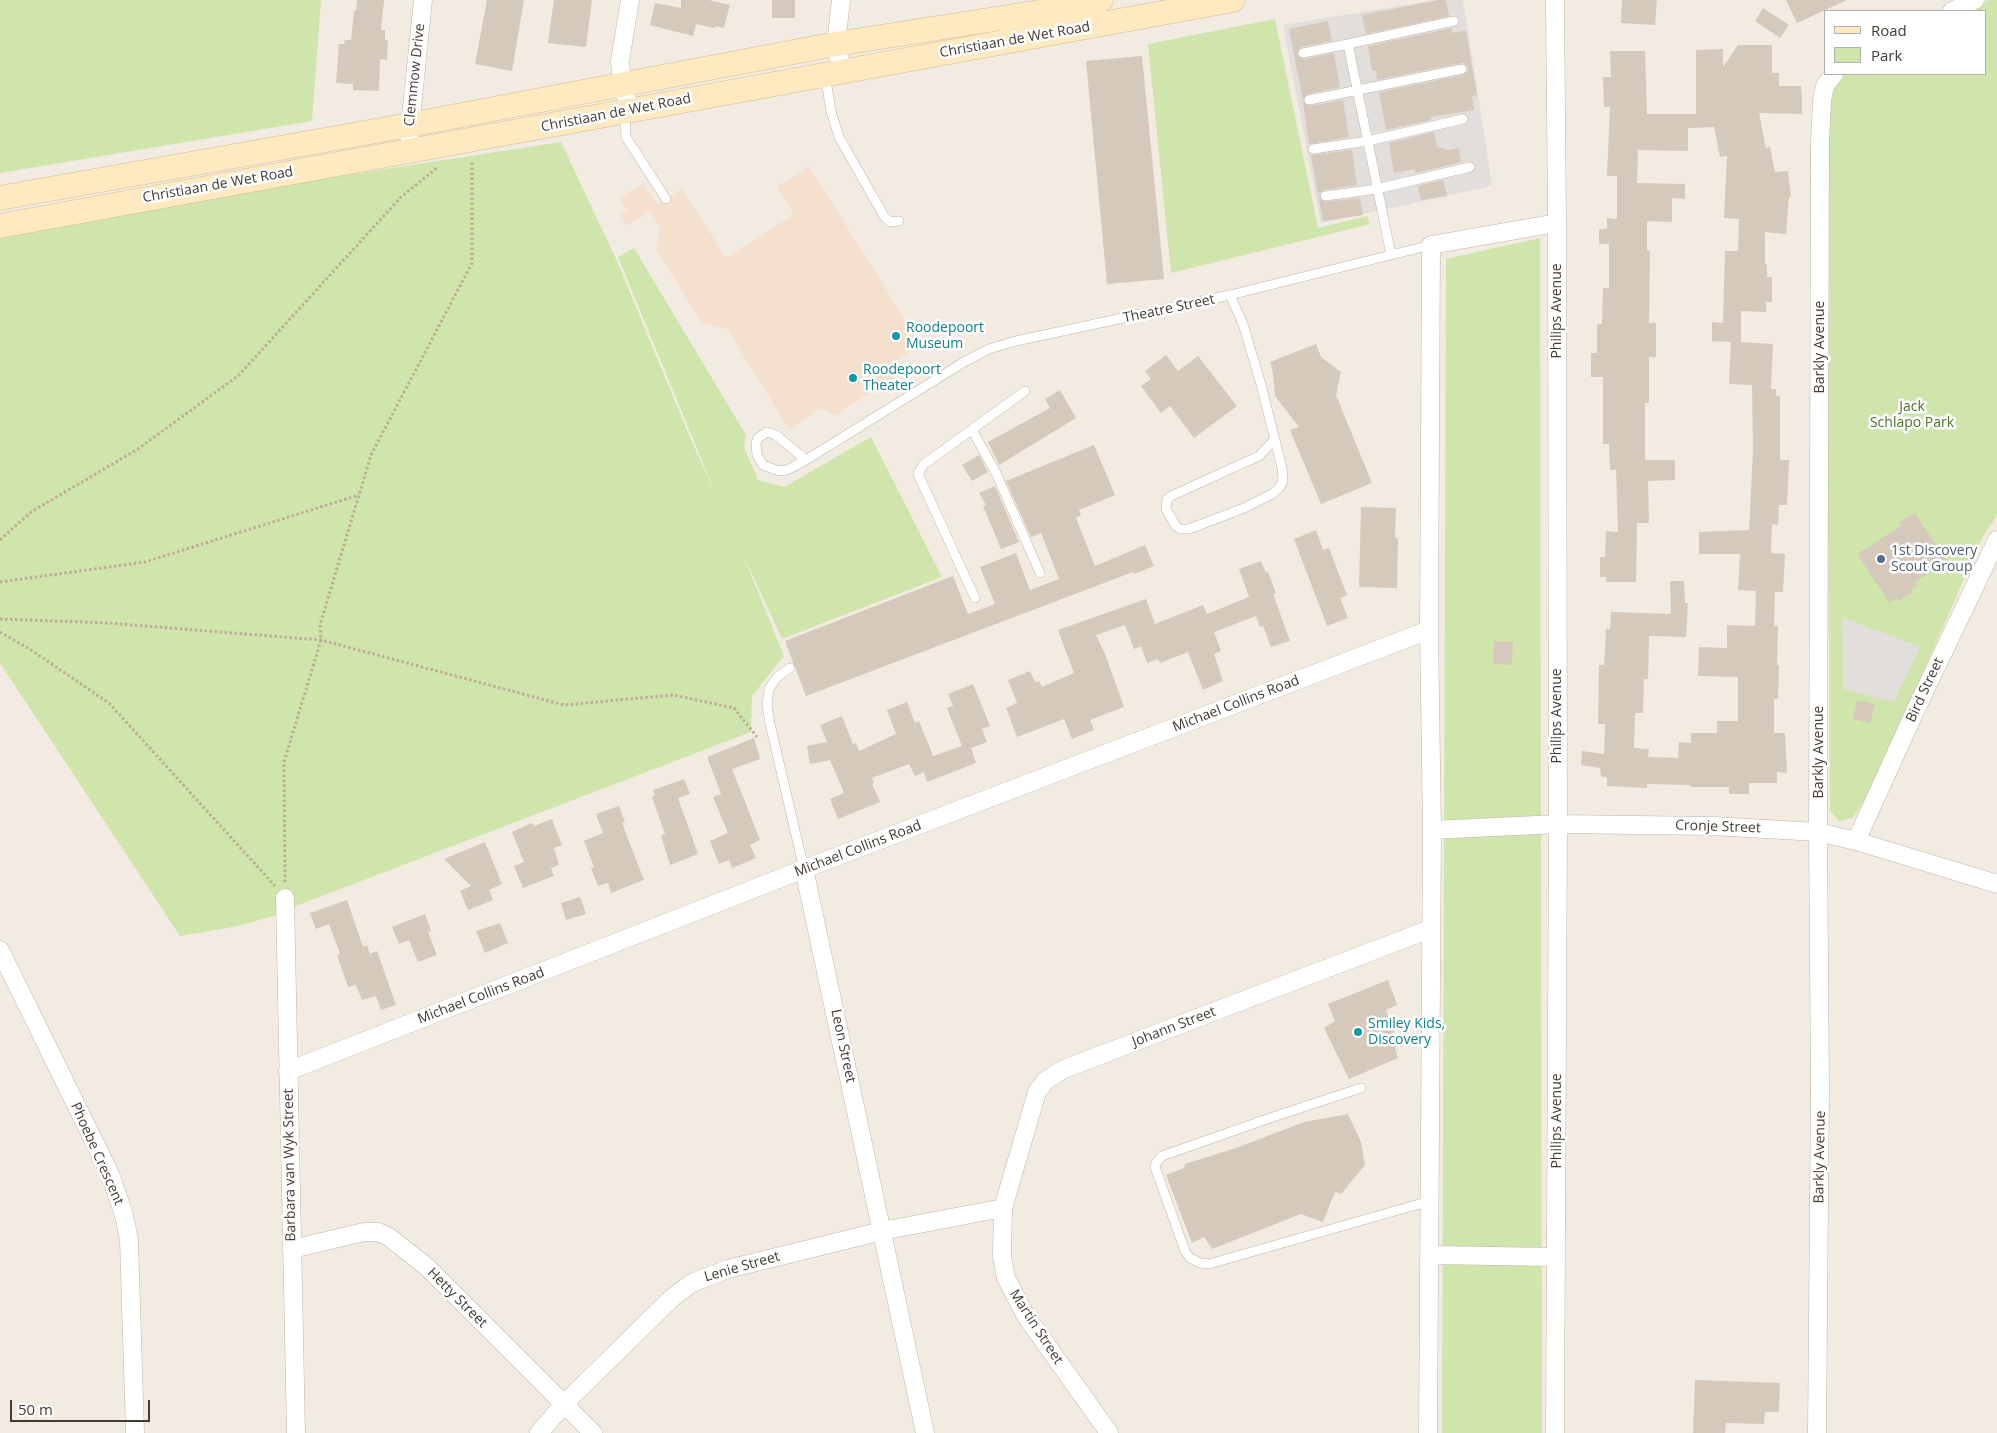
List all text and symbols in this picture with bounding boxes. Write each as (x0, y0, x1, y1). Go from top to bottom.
legend (1824, 10, 1987, 75)
street label: Christiaan de Wet Road (938, 18, 1092, 62)
text: Road (1871, 20, 1907, 40)
street label: Clemmow Drive (401, 23, 429, 127)
text: Park (1871, 45, 1902, 65)
street label: Christiaan de Wet Road (540, 90, 692, 136)
street label: Christiaan de Wet Road (141, 163, 295, 207)
street label: Philips Avenue (1549, 263, 1565, 359)
street label: Theatre Street (1122, 291, 1216, 327)
street label: Barkly Avenue (1812, 301, 1828, 393)
place label: Roodepoort Museum (906, 320, 984, 352)
marker: Roodepoort Museum (890, 330, 902, 342)
place label: Roodepoort Theater (863, 362, 941, 394)
marker: Roodepoort Theater (847, 372, 859, 384)
park label: Jack Schlapo Park (1870, 399, 1954, 432)
place label: 1st Discovery Scout Group (1891, 543, 1977, 576)
marker: 1st Discovery Scout Group (1875, 553, 1887, 565)
street label: Bird Street (1903, 655, 1947, 725)
street label: Philips Avenue (1549, 668, 1565, 764)
street label: Michael Collins Road (1170, 672, 1302, 736)
street label: Barkly Avenue (1811, 706, 1827, 798)
street label: Michael Collins Road (792, 817, 924, 881)
street label: Cronje Street (1675, 817, 1761, 837)
street label: Michael Collins Road (415, 964, 547, 1028)
street label: Johann Street (1130, 1003, 1218, 1051)
street label: Leon Street (827, 1008, 859, 1084)
place label: Smiley Kids, Discovery (1368, 1016, 1445, 1048)
marker: Smiley Kids, Discovery (1352, 1026, 1364, 1038)
street label: Philips Avenue (1549, 1073, 1565, 1169)
street label: Barbara van Wyk Street (280, 1088, 300, 1242)
street label: Phoebe Crescent (67, 1100, 127, 1208)
street label: Barkly Avenue (1811, 1110, 1829, 1204)
street label: Lenie Street (702, 1248, 782, 1286)
street label: Hetty Street (424, 1265, 490, 1331)
street label: Martin Street (1006, 1286, 1066, 1368)
scale bar (12, 1390, 152, 1422)
text: 50 m (18, 1399, 53, 1419)

